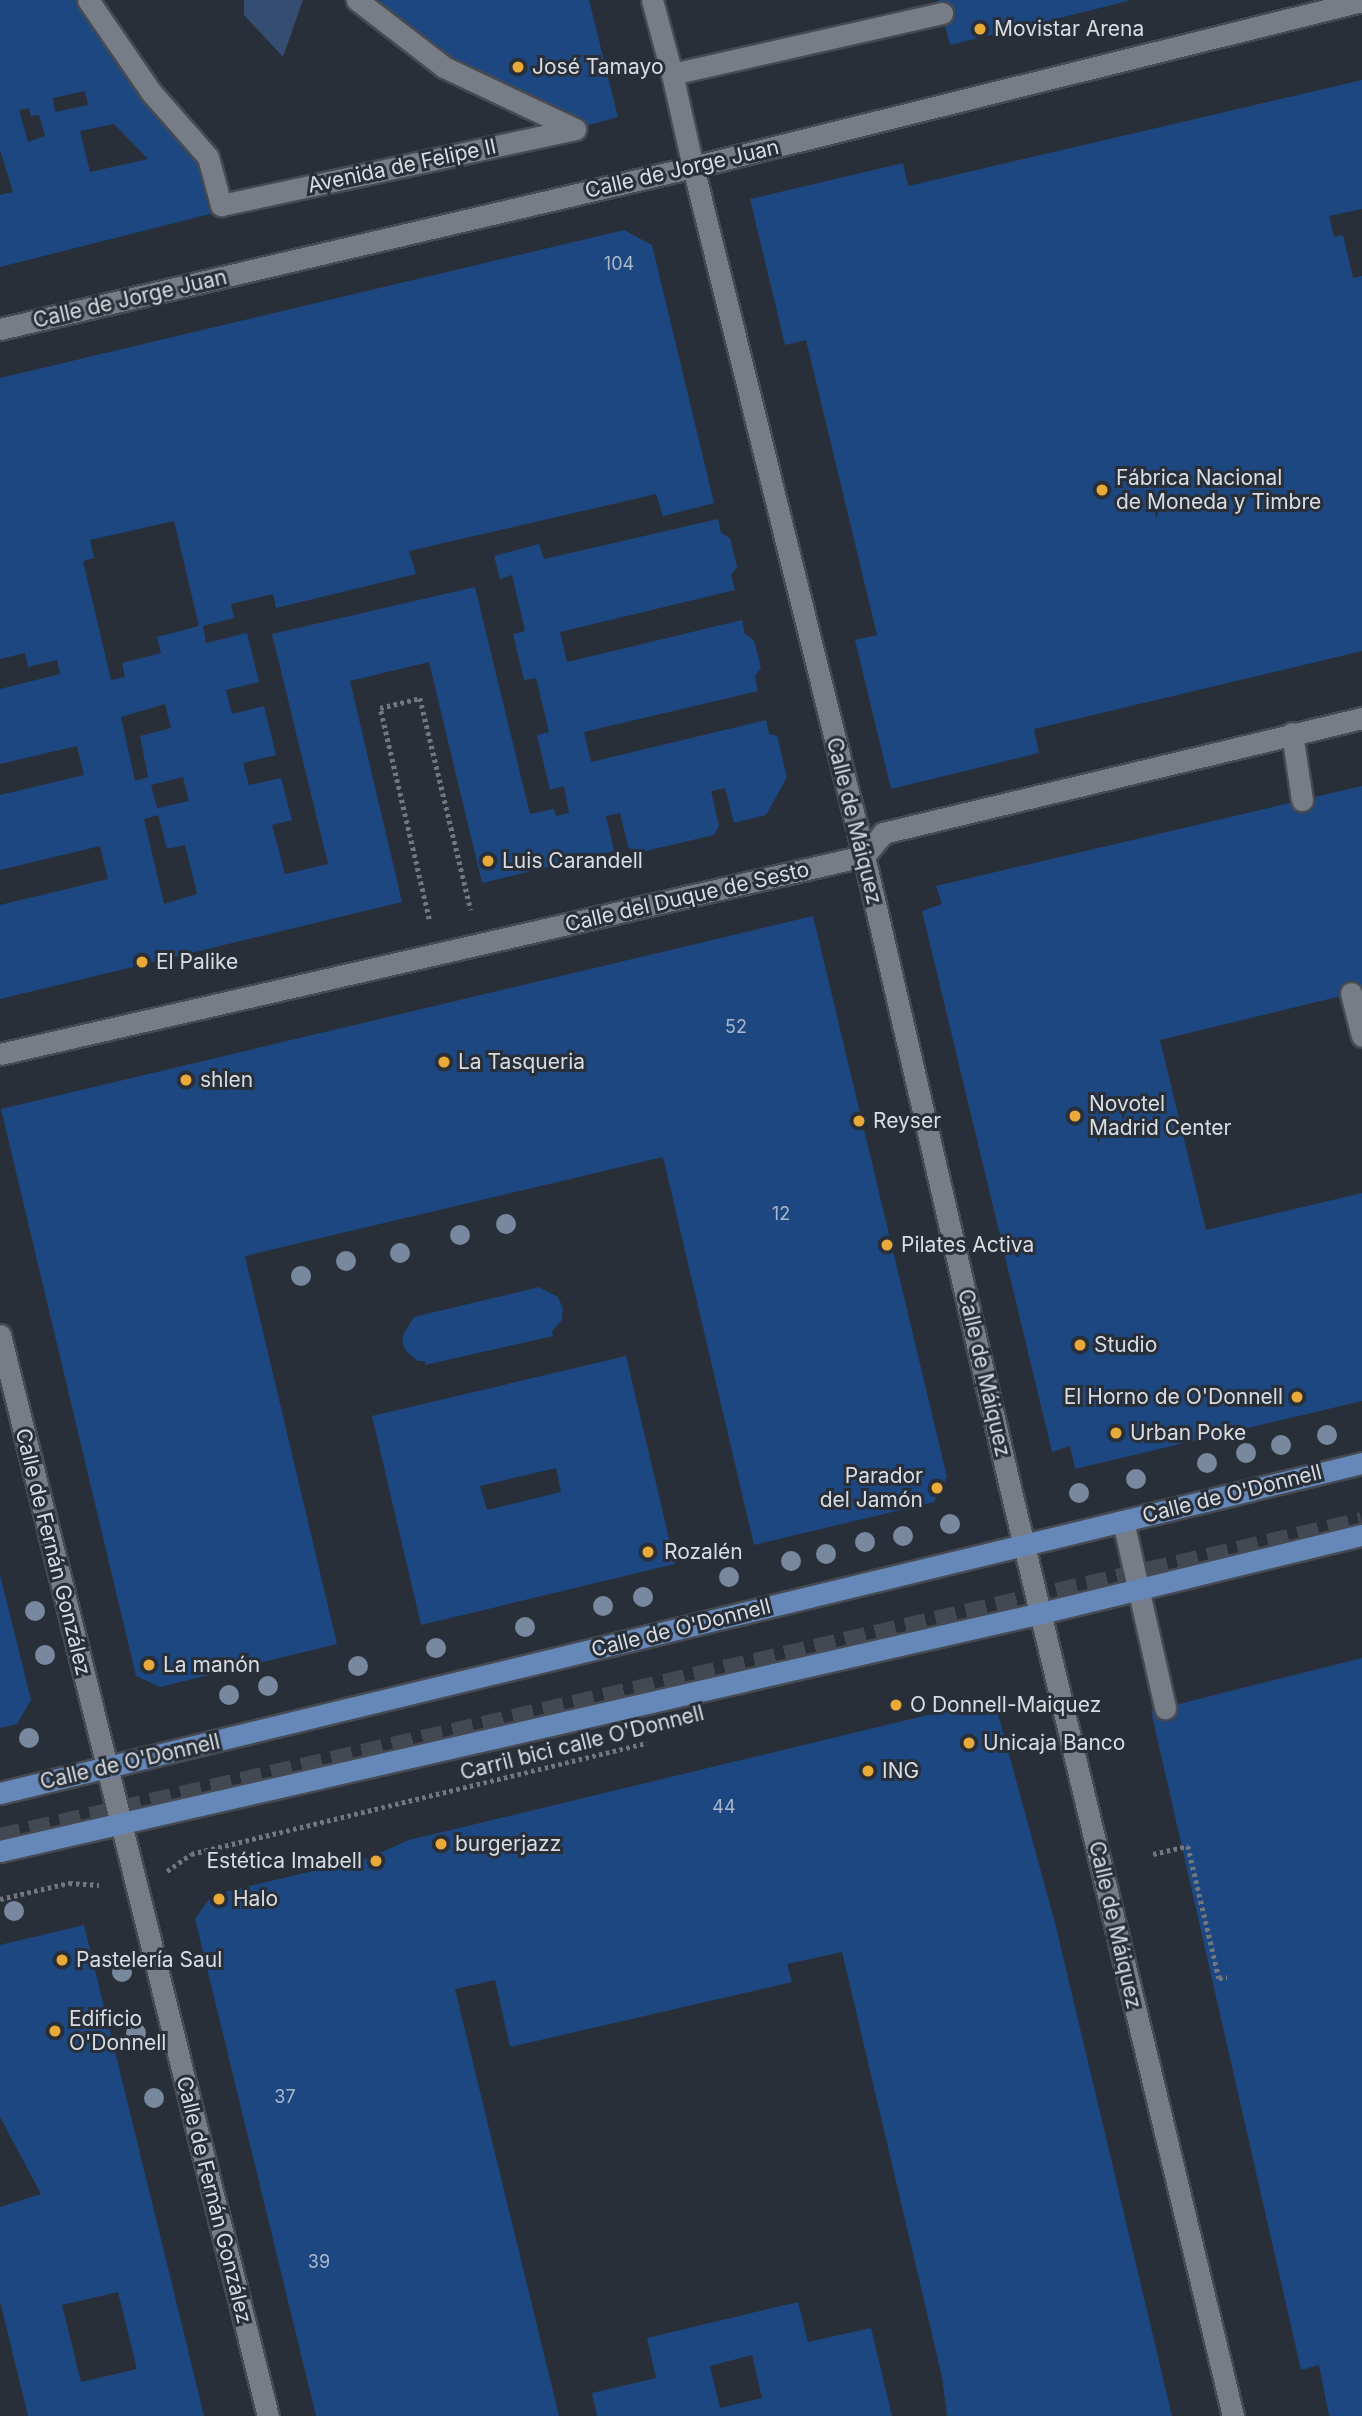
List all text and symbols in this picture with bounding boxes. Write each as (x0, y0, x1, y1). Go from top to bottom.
place label: Movistar Arena (994, 16, 1144, 42)
marker: Movistar Arena (972, 21, 988, 37)
place label: José Tamayo (532, 54, 663, 80)
marker: José Tamayo (510, 59, 526, 75)
street label: Avenida de Felipe II (305, 134, 499, 198)
street label: Calle de Jorge Juan (583, 134, 781, 204)
house number: 104 (604, 253, 634, 275)
street label: Calle de Jorge Juan (31, 264, 229, 334)
place label: Fábrica Nacional de Moneda y Timbre (1116, 465, 1321, 515)
marker: Fábrica Nacional de Moneda y Timbre (1094, 482, 1110, 498)
street label: Calle de Máiquez (821, 735, 887, 907)
place label: Luis Carandell (502, 848, 643, 874)
marker: Luis Carandell (480, 853, 496, 869)
street label: Calle del Duque de Sesto (563, 857, 811, 937)
place label: El Palike (156, 949, 238, 975)
marker: El Palike (134, 954, 150, 970)
house number: 52 (725, 1016, 747, 1038)
place label: La Tasqueria (458, 1049, 585, 1075)
marker: La Tasqueria (436, 1054, 452, 1070)
place label: shlen (200, 1067, 253, 1093)
marker: shlen (178, 1072, 194, 1088)
place label: Novotel Madrid Center (1089, 1091, 1232, 1141)
place label: Reyser (873, 1108, 941, 1134)
marker: Novotel Madrid Center (1067, 1108, 1083, 1124)
marker: Reyser (851, 1113, 867, 1129)
house number: 12 (772, 1203, 790, 1225)
place label: Pilates Activa (901, 1232, 1034, 1258)
marker: Pilates Activa (879, 1237, 895, 1253)
street label: Calle de Máiquez (952, 1287, 1016, 1459)
place label: Studio (1094, 1332, 1157, 1358)
marker: Studio (1072, 1337, 1088, 1353)
place label: El Horno de O'Donnell (1064, 1384, 1283, 1410)
marker: El Horno de O'Donnell (1289, 1389, 1305, 1405)
place label: Urban Poke (1130, 1420, 1246, 1446)
marker: Urban Poke (1108, 1425, 1124, 1441)
street label: Calle de Fernán González (10, 1426, 96, 1678)
street label: Calle de O'Donnell (1140, 1460, 1324, 1528)
place label: Parador del Jamón (820, 1463, 923, 1513)
marker: Parador del Jamón (929, 1480, 945, 1496)
place label: Rozalén (664, 1539, 743, 1565)
marker: Rozalén (638, 1542, 658, 1562)
street label: Calle de O'Donnell (589, 1594, 773, 1662)
place label: La manón (163, 1652, 260, 1678)
marker: La manón (141, 1657, 157, 1673)
place label: O Donnell-Maiquez (910, 1692, 1101, 1718)
marker: O Donnell-Maiquez (888, 1697, 904, 1713)
street label: Carril bici calle O'Donnell (458, 1701, 706, 1785)
street label: Calle de O'Donnell (38, 1729, 222, 1795)
place label: Unicaja Banco (983, 1730, 1125, 1756)
marker: Unicaja Banco (961, 1735, 977, 1751)
place label: ING (882, 1758, 919, 1784)
marker: ING (860, 1763, 876, 1779)
house number: 44 (712, 1796, 736, 1818)
place label: burgerjazz (455, 1831, 561, 1857)
marker: burgerjazz (433, 1836, 449, 1852)
street label: Calle de Máiquez (1083, 1839, 1147, 2011)
place label: Estética Imabell (206, 1848, 362, 1874)
marker: Estética Imabell (368, 1853, 384, 1869)
place label: Halo (233, 1886, 278, 1912)
marker: Halo (211, 1891, 227, 1907)
place label: Pastelería Saul (76, 1947, 222, 1973)
marker: Pastelería Saul (54, 1952, 70, 1968)
place label: Edificio O'Donnell (69, 2006, 166, 2056)
marker: Edificio O'Donnell (47, 2023, 63, 2039)
street label: Calle de Fernán González (171, 2074, 257, 2326)
house number: 37 (274, 2086, 296, 2108)
house number: 39 (308, 2251, 330, 2273)

